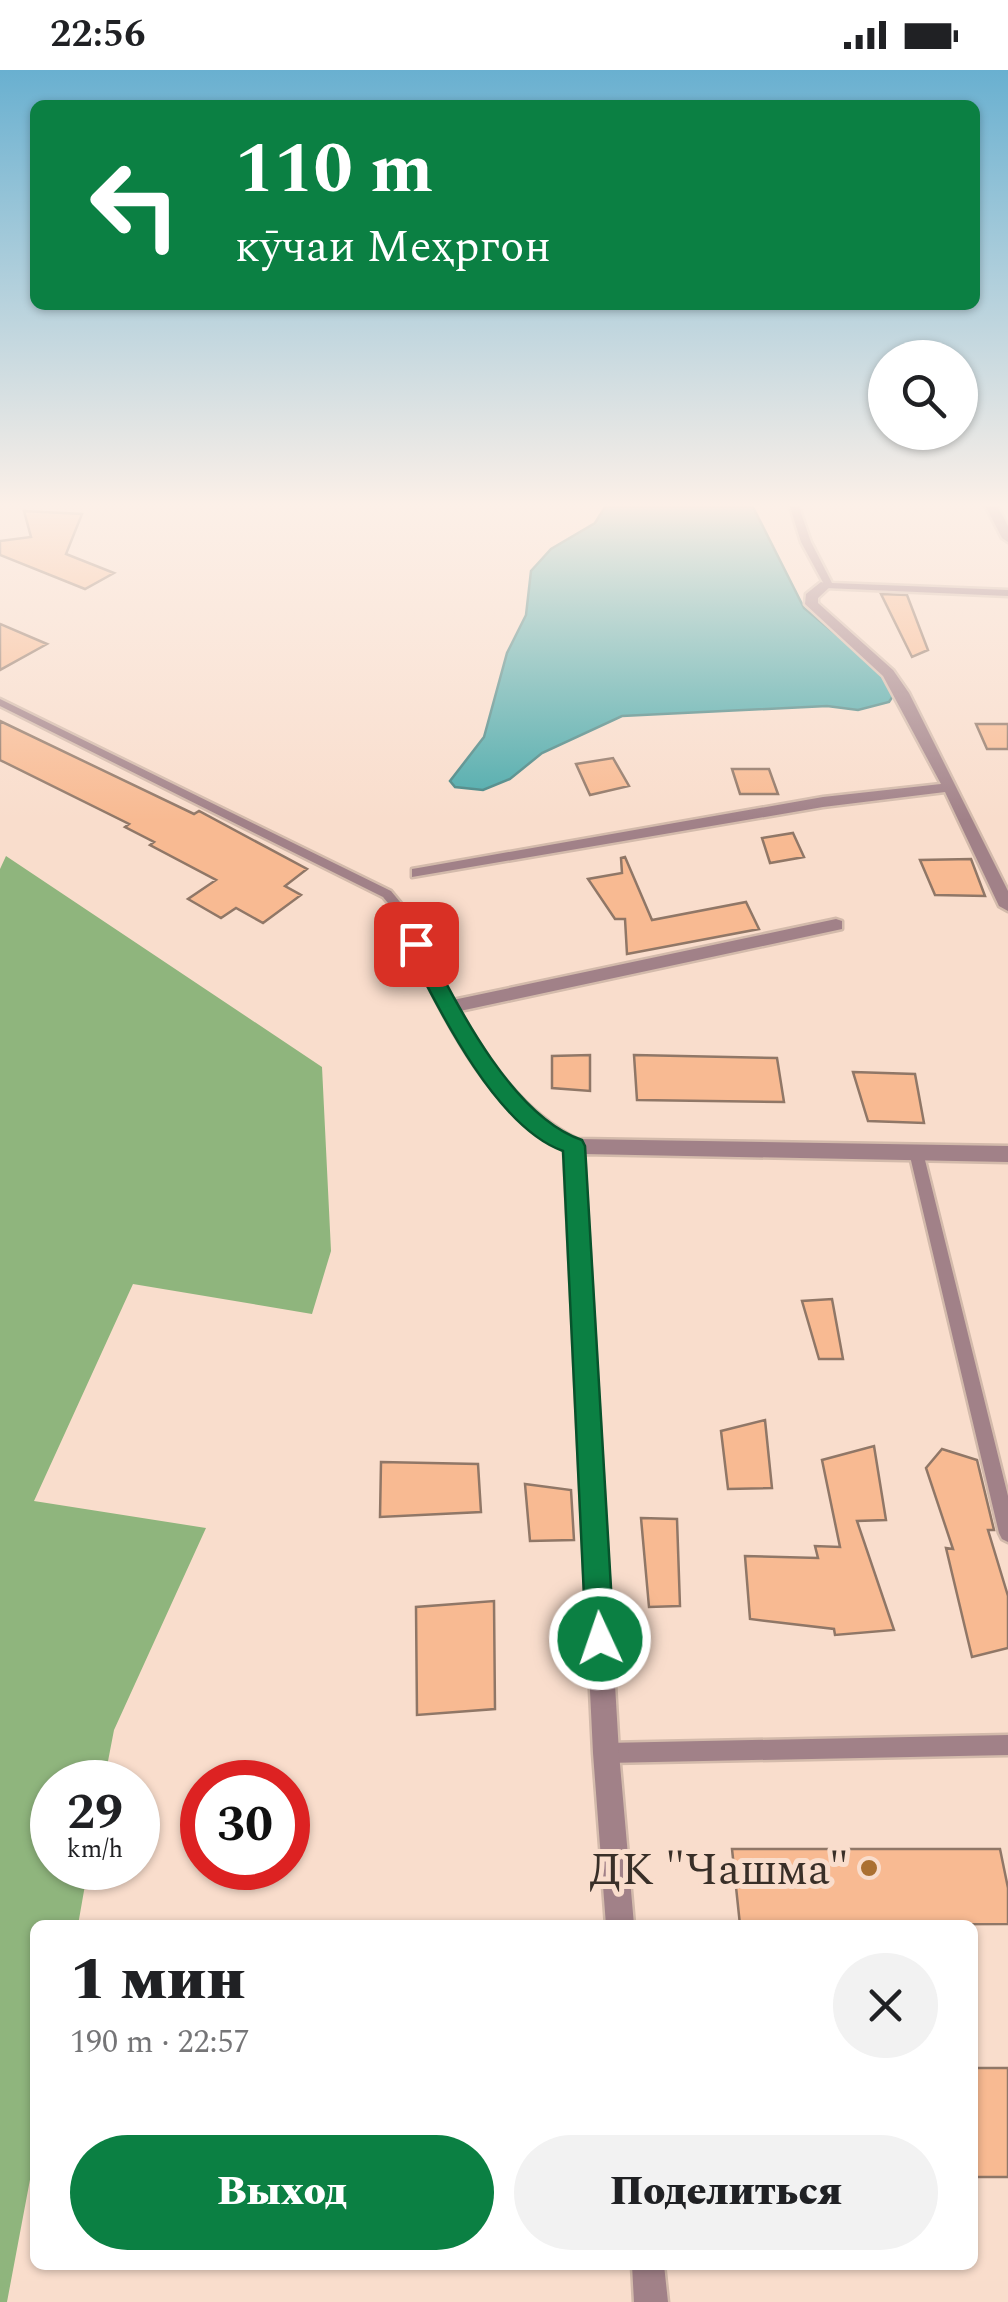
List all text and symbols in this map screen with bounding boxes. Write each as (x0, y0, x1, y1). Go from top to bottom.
text: 22:56 (50, 6, 145, 64)
text: 110 m (235, 117, 433, 223)
icon: left (70, 140, 200, 270)
text: кӯчаи Меҳргон (235, 213, 551, 282)
map controls (868, 340, 978, 450)
button: search (868, 340, 978, 450)
pin (374, 902, 459, 987)
icon: arrive (389, 917, 444, 972)
position arrow (548, 1587, 652, 1691)
speed limit sign: 30 (180, 1760, 310, 1890)
text: 29 (67, 1775, 123, 1851)
text: km/h (67, 1831, 123, 1869)
place label: ДК "Чашма" (589, 1836, 849, 1905)
marker: ДК "Чашма" (858, 1857, 880, 1879)
text: 1 мин (70, 1934, 246, 2026)
button: close (833, 1953, 938, 2058)
text: 190 m · 22:57 (70, 2018, 250, 2067)
button: Выход (70, 2135, 494, 2250)
button: Поделиться (514, 2135, 938, 2250)

